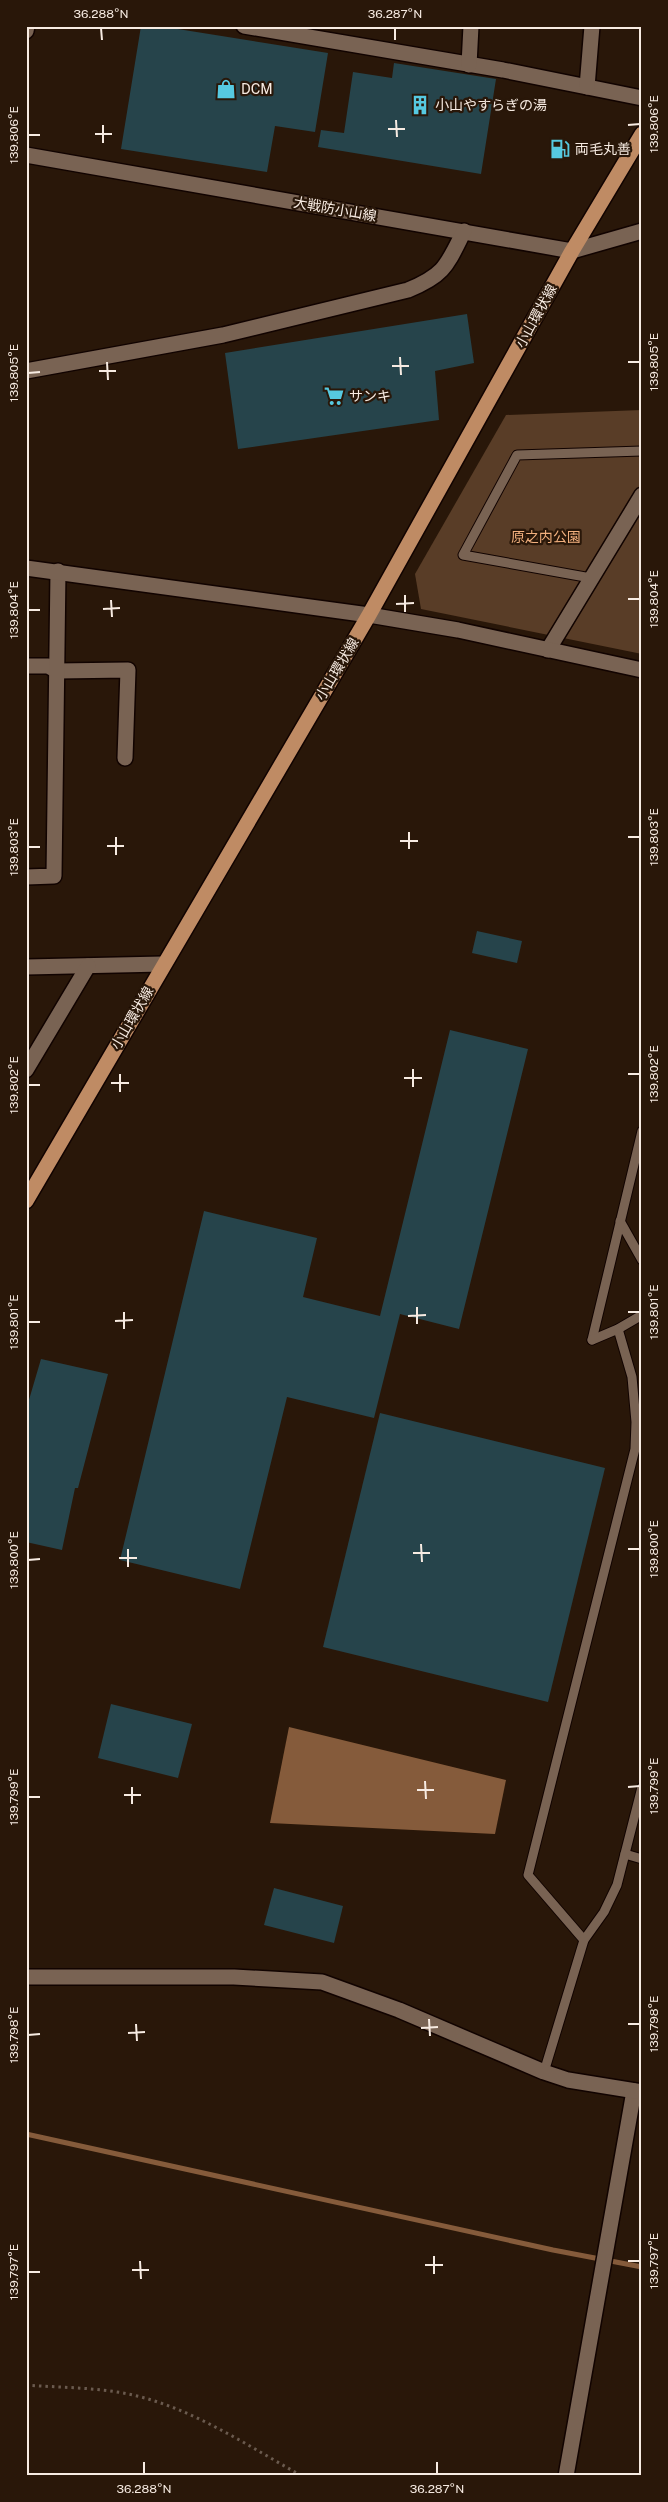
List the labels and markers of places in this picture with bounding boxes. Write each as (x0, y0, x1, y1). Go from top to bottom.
shop icon: DCM (215, 78, 237, 100)
place label: DCM (241, 81, 273, 97)
building icon: 小山やすらぎの湯 (409, 94, 431, 116)
place label: 小山やすらぎの湯 (435, 97, 547, 113)
fuel station icon: 両毛丸善 (549, 138, 571, 160)
place label: 両毛丸善 (575, 141, 631, 157)
supermarket icon: サンキ (323, 385, 345, 407)
place label: サンキ (349, 388, 391, 404)

